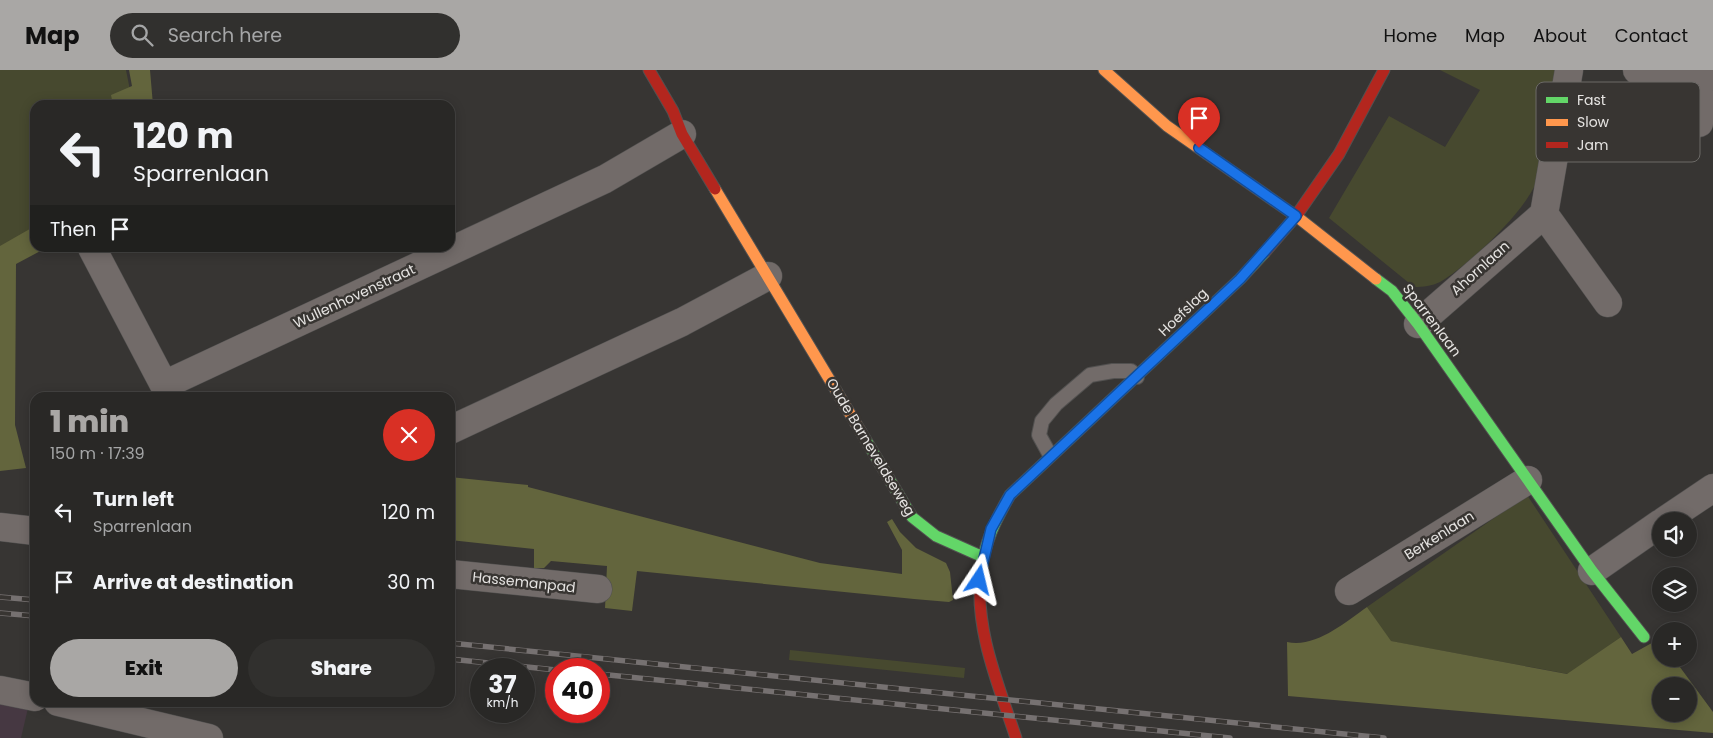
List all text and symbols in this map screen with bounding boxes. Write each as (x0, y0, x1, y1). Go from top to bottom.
search box (110, 13, 460, 58)
text: Map (25, 19, 80, 52)
icon: search (128, 21, 156, 49)
text: Search here (168, 22, 282, 49)
text: Home (1383, 23, 1437, 48)
text: Map (1465, 23, 1505, 48)
text: About (1533, 23, 1587, 48)
text: Contact (1615, 23, 1688, 48)
legend (1536, 82, 1700, 162)
text: Fast (1577, 90, 1606, 110)
pin (1178, 97, 1220, 148)
icon: arrive (1185, 104, 1213, 132)
text: 120 m (133, 111, 233, 160)
text: Slow (1577, 112, 1610, 132)
icon: left (50, 120, 115, 185)
text: Jam (1577, 135, 1608, 155)
text: Sparrenlaan (133, 158, 269, 189)
icon: arrive (106, 215, 134, 243)
text: Then (50, 216, 96, 243)
street label: Ahornlaan (1446, 236, 1514, 300)
street label: Wullenhovenstraat (290, 259, 418, 333)
street label: Sparrenlaan (1398, 279, 1466, 361)
street label: Hoefslag (1154, 283, 1212, 341)
street label: Oude Barneveldseweg (822, 374, 920, 520)
text: 1 min (50, 400, 129, 443)
button: close (383, 409, 435, 461)
text: 150 m · 17:39 (50, 442, 145, 465)
text: Turn left (93, 486, 174, 513)
icon: left (50, 498, 78, 526)
text: 120 m (381, 499, 435, 526)
street label: Berkenlaan (1400, 506, 1478, 564)
map controls (1652, 512, 1697, 722)
button: sound (1652, 512, 1697, 557)
text: Sparrenlaan (93, 515, 192, 538)
position arrow (952, 553, 1004, 605)
street label: Hassemanpad (471, 567, 577, 597)
button: layers (1652, 567, 1697, 612)
icon: arrive (50, 568, 78, 596)
text: Arrive at destination (93, 569, 294, 596)
text: 30 m (387, 569, 435, 596)
button: + (1652, 622, 1697, 667)
button: Exit (50, 639, 238, 697)
button: Share (248, 639, 435, 697)
speed limit sign: 40 (545, 658, 610, 723)
text: 37 (488, 667, 517, 702)
button: − (1652, 677, 1697, 722)
text: km/h (487, 694, 518, 711)

